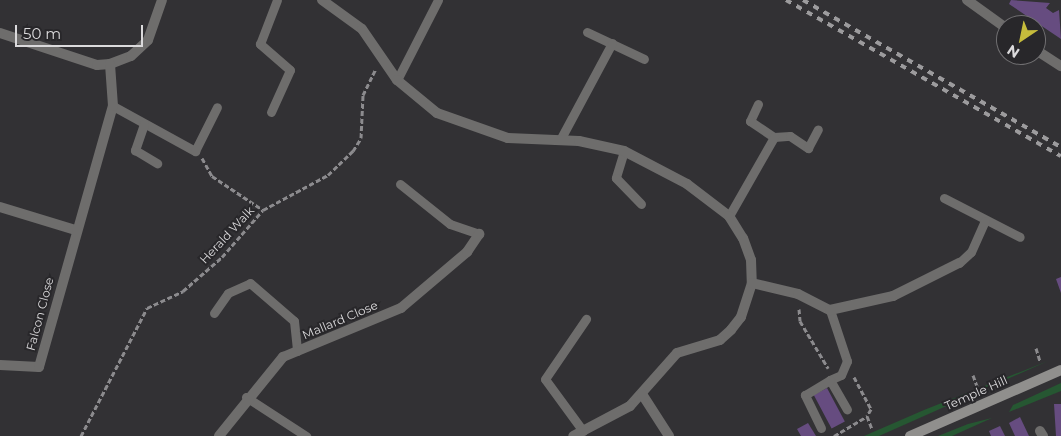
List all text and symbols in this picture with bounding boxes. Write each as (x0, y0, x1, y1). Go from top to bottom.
scale bar (18, 15, 145, 47)
north arrow (996, 15, 1046, 65)
text: 50 m (23, 24, 61, 43)
text: N (1003, 41, 1023, 62)
street label: Herald Walk (197, 203, 257, 267)
street label: Falcon Close (23, 276, 57, 352)
street label: Mallard Close (300, 298, 380, 342)
street label: Temple Hill (942, 373, 1010, 413)

